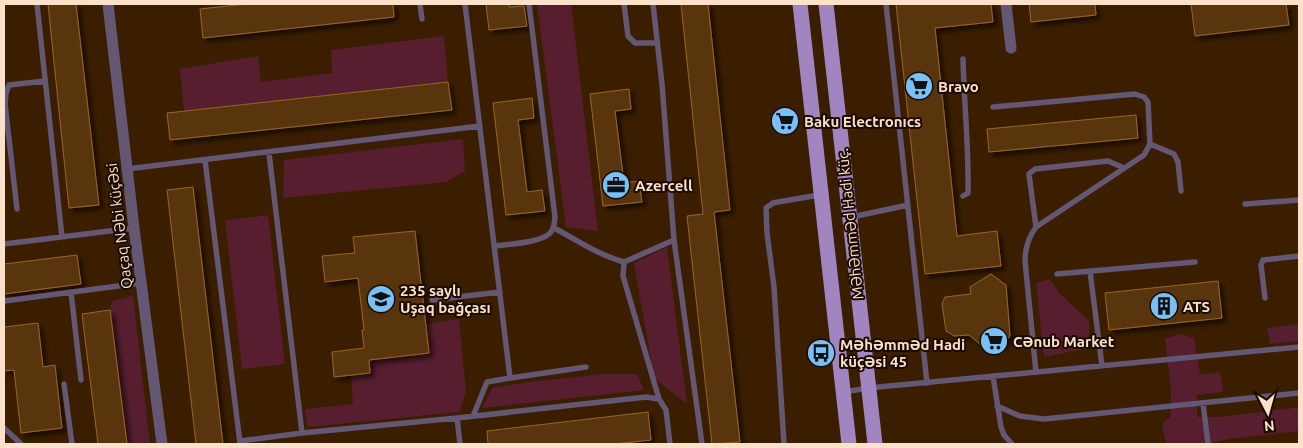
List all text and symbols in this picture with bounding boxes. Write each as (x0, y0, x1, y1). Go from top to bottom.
supermarket icon: Bravo (904, 71, 934, 101)
place label: Bravo (938, 78, 979, 95)
supermarket icon: Baku Electronıcs (770, 106, 800, 136)
place label: Baku Electronıcs (804, 113, 921, 130)
street label: Məhəmməd Hadi küç. (834, 147, 866, 301)
street label: Qaçaq Nəbi küçəsi (103, 162, 135, 290)
office icon: Azercell (601, 170, 631, 200)
place label: Azercell (635, 177, 693, 194)
place label: 235 saylı Uşaq bağçası (400, 282, 491, 317)
school or university icon: 235 saylı Uşaq bağçası (366, 284, 396, 314)
building icon: ATS (1149, 291, 1179, 321)
place label: ATS (1183, 298, 1210, 315)
supermarket icon: Cənub Market (979, 326, 1009, 356)
place label: Cənub Market (1013, 333, 1115, 350)
place label: Məhəmməd Hadi küçəsi 45 (840, 336, 965, 371)
bus stop icon: Məhəmməd Hadi küçəsi 45 (806, 338, 836, 368)
north arrow (1243, 388, 1293, 438)
text: N (1263, 417, 1275, 434)

